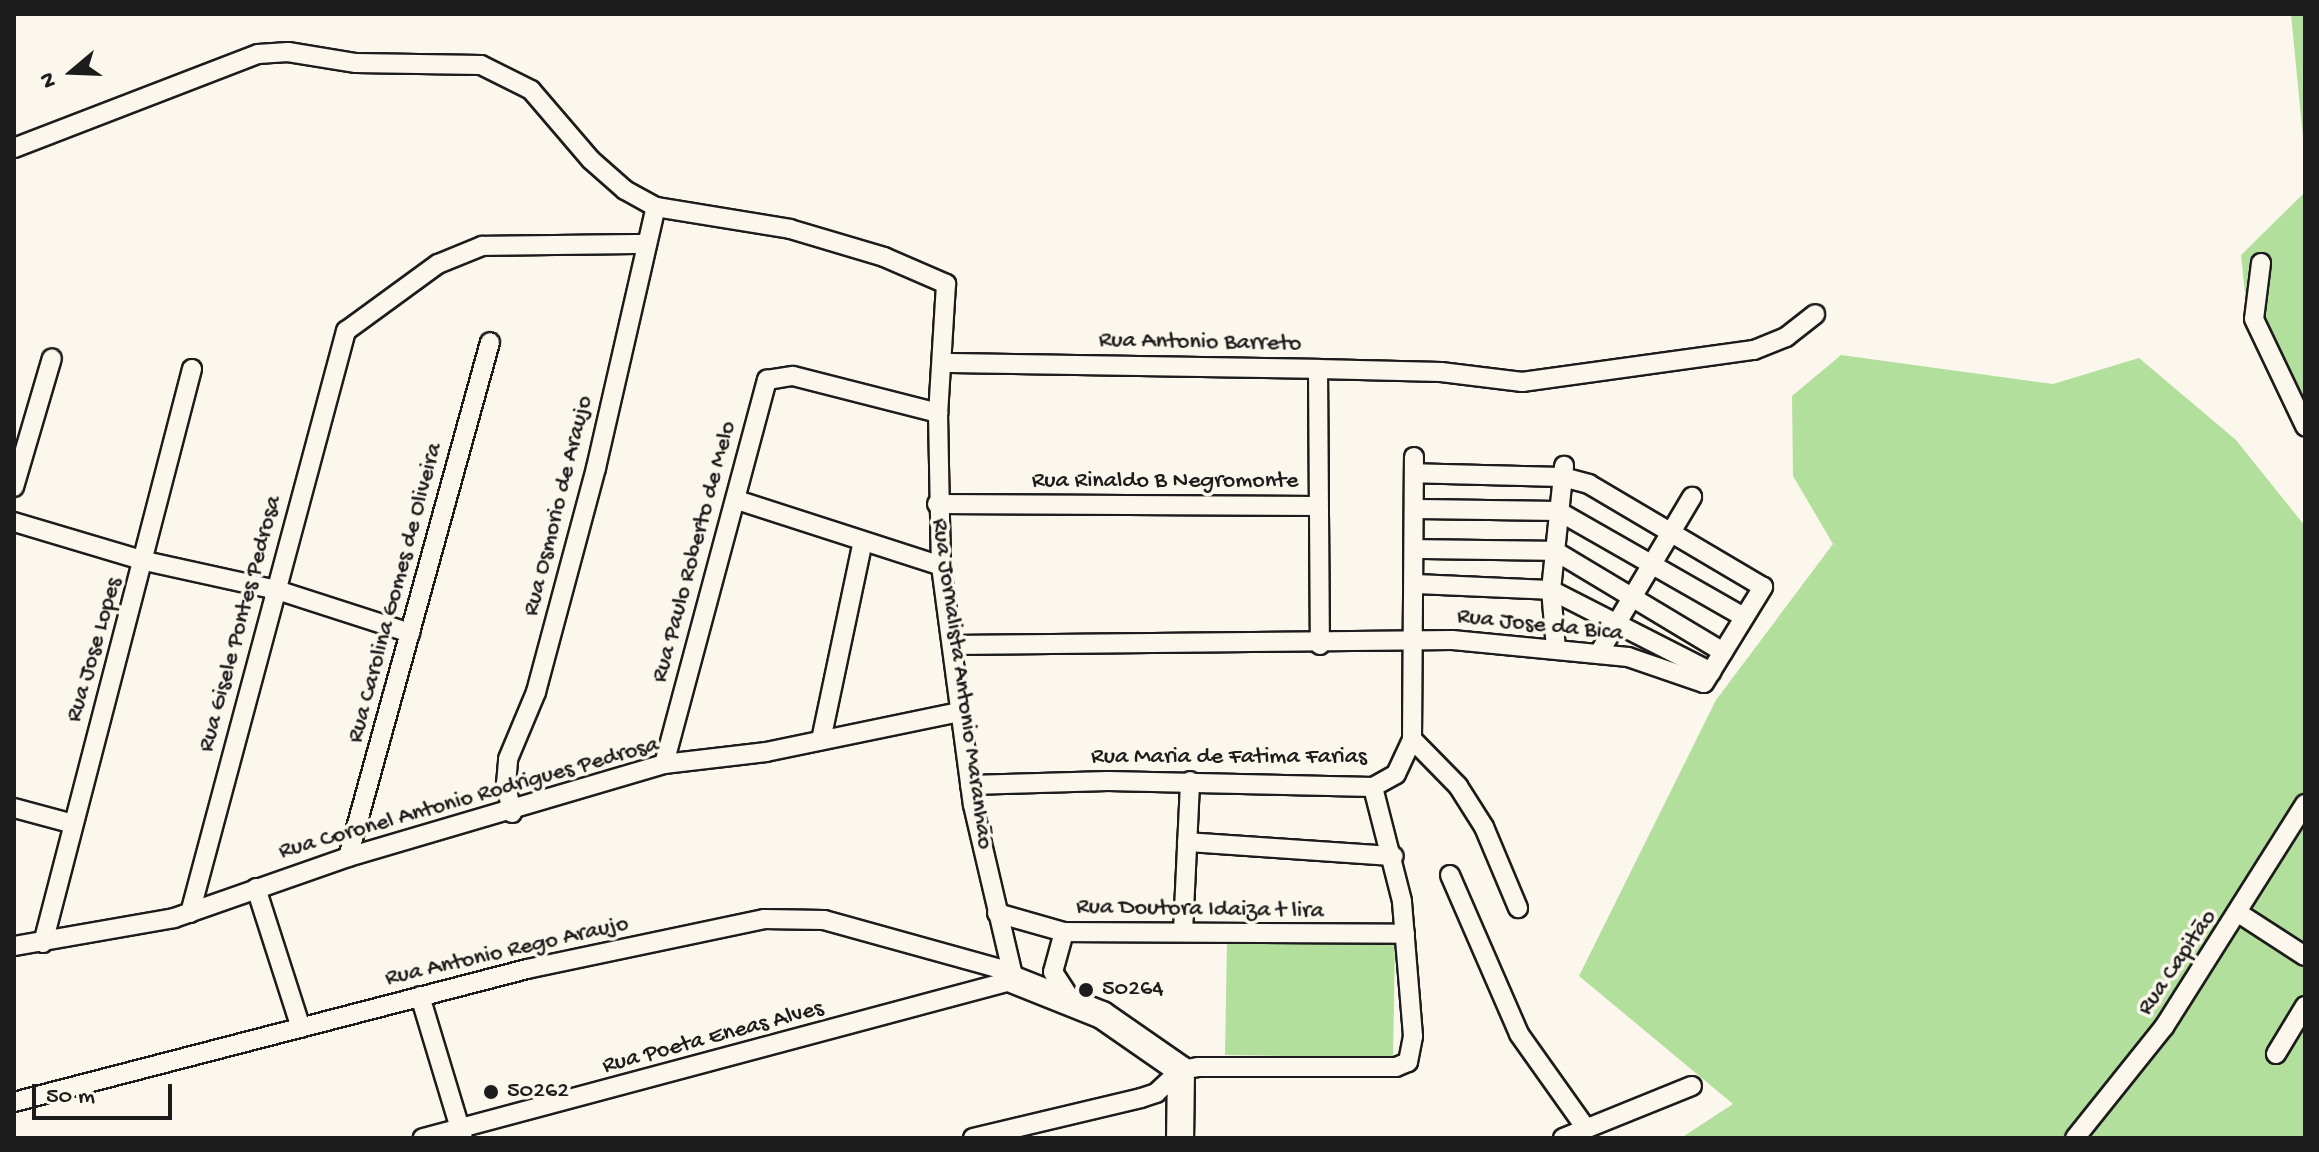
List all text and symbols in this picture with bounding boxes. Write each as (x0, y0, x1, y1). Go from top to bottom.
north arrow (32, 32, 112, 112)
text: N (35, 69, 64, 91)
street label: Rua Antonio Barreto (1098, 327, 1302, 359)
street label: Rua Osmorio de Araujo (518, 393, 600, 619)
street label: Rua Paulo Roberto de Melo (646, 418, 744, 686)
street label: Rua Carolina Gomes de Oliveira (342, 440, 450, 746)
street label: Rua Rinaldo B Negromonte (1032, 468, 1298, 496)
street label: Rua Gisele Pontes Pedrosa (193, 493, 289, 755)
street label: Rua Jornalista Antonio Maranhão (924, 517, 998, 851)
street label: Rua Jose Lopes (61, 574, 129, 726)
street label: Rua Jose da Bica (1455, 603, 1625, 649)
street label: Rua Coronel Antonio Rodrigues Pedrosa (276, 731, 662, 867)
street label: Rua Maria de Fatima Farias (1091, 744, 1367, 772)
street label: Rua Doutora Idaiza t lira (1076, 893, 1324, 927)
street label: Rua Capitão (2132, 904, 2224, 1022)
street label: Rua Antonio Rego Araujo (383, 910, 631, 994)
place label: 50264 (1102, 976, 1164, 1004)
marker: 50264 (1077, 981, 1095, 999)
street label: Rua Poeta Eneas Alves (599, 995, 827, 1081)
scale bar (36, 1068, 176, 1118)
place label: 50262 (507, 1078, 569, 1106)
text: 50 m (46, 1083, 95, 1112)
marker: 50262 (482, 1083, 500, 1101)

